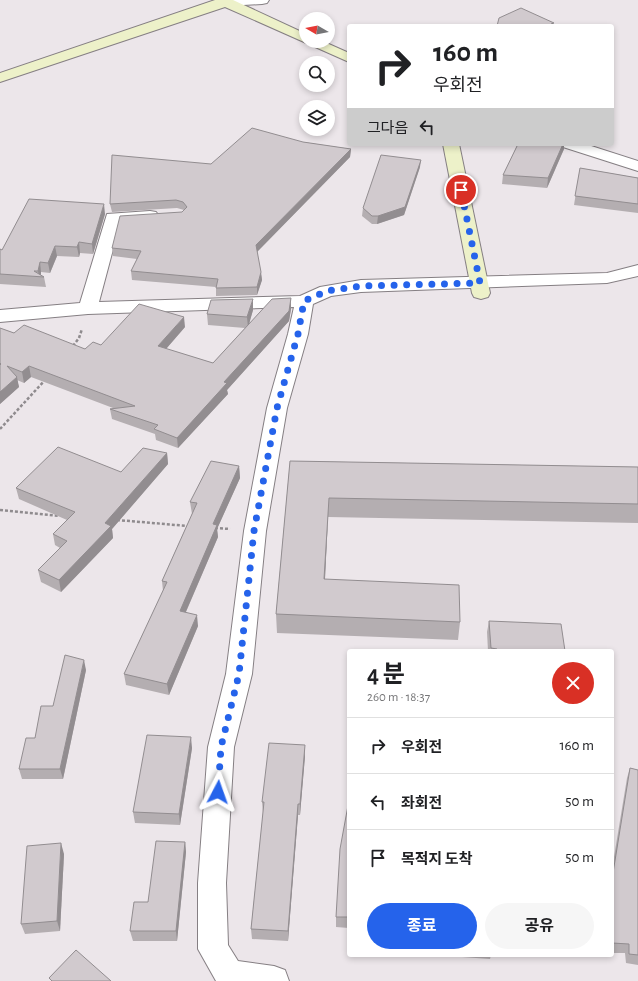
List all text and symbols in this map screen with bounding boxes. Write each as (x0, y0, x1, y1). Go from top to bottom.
north arrow (299, 12, 335, 48)
map controls (299, 12, 335, 136)
text: 160 m (433, 39, 498, 67)
icon: right (367, 40, 419, 92)
button: search (299, 56, 335, 92)
text: 우회전 (433, 77, 483, 95)
button: layers (299, 100, 335, 136)
icon: left (416, 116, 438, 138)
text: 그다음 (367, 121, 408, 136)
pin (444, 173, 478, 207)
icon: arrive (450, 179, 472, 201)
button: close (552, 662, 594, 704)
text: 4 분 (367, 663, 405, 687)
text: 260 m · 18:37 (367, 691, 430, 704)
icon: right (367, 735, 389, 757)
text: 160 m (559, 738, 594, 753)
text: 우회전 (401, 740, 442, 755)
position arrow (197, 771, 239, 813)
icon: left (367, 791, 389, 813)
text: 50 m (565, 794, 594, 809)
text: 좌회전 (401, 796, 442, 811)
icon: arrive (367, 847, 389, 869)
text: 50 m (565, 850, 594, 865)
text: 목적지 도착 (401, 852, 472, 867)
button: 종료 (367, 903, 477, 949)
button: 공유 (485, 903, 594, 949)

